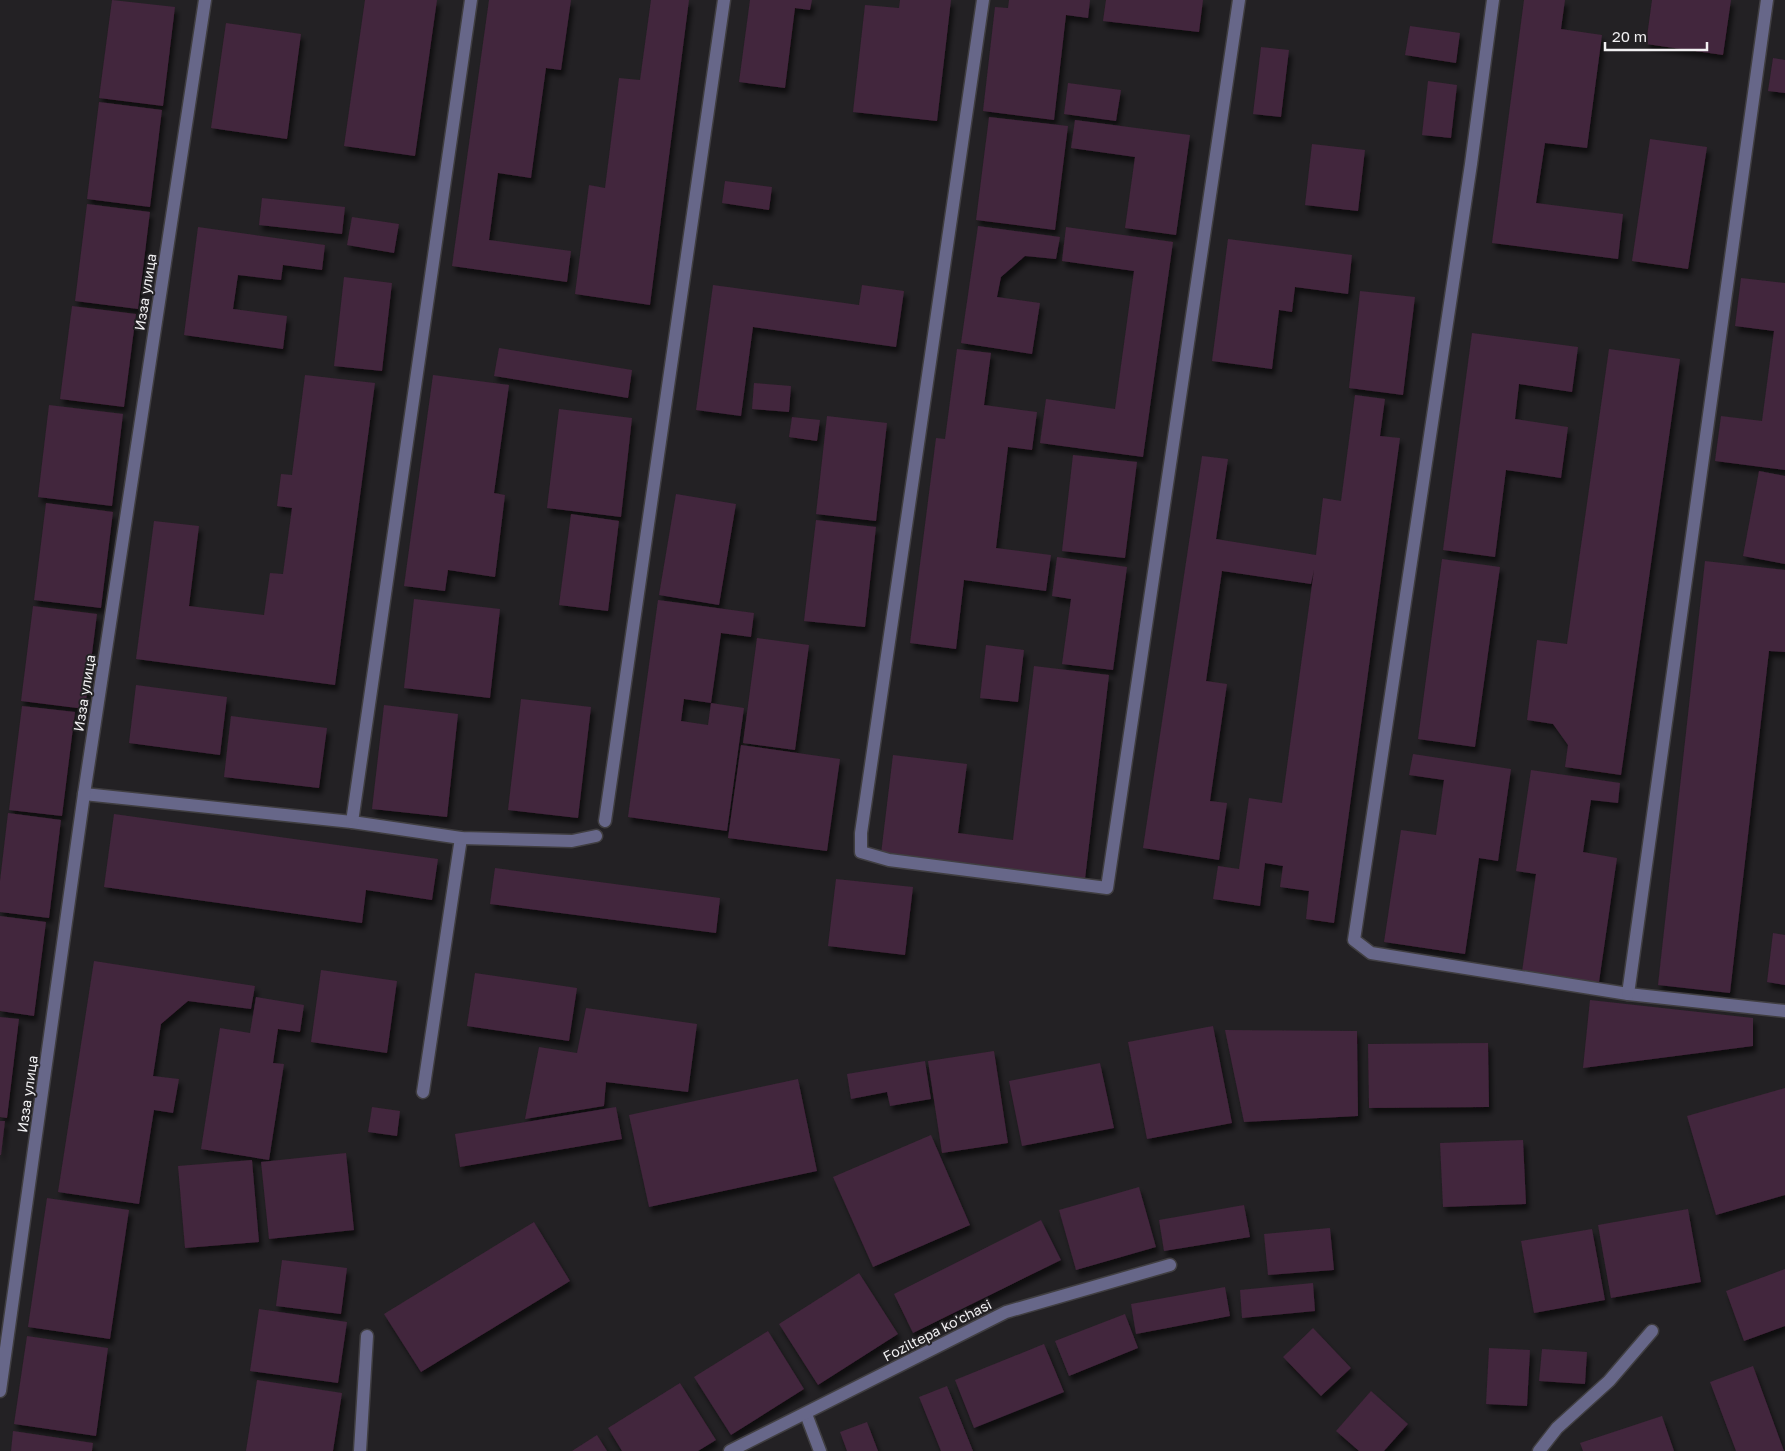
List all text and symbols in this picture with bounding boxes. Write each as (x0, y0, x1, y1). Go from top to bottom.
scale bar (1605, 20, 1708, 52)
text: 20 m (1612, 27, 1647, 45)
street label: Изза улица (131, 252, 159, 332)
street label: Изза улица (70, 653, 98, 733)
street label: Изза улица (13, 1054, 41, 1134)
street label: Foziltepa ko'chasi (880, 1295, 994, 1365)

